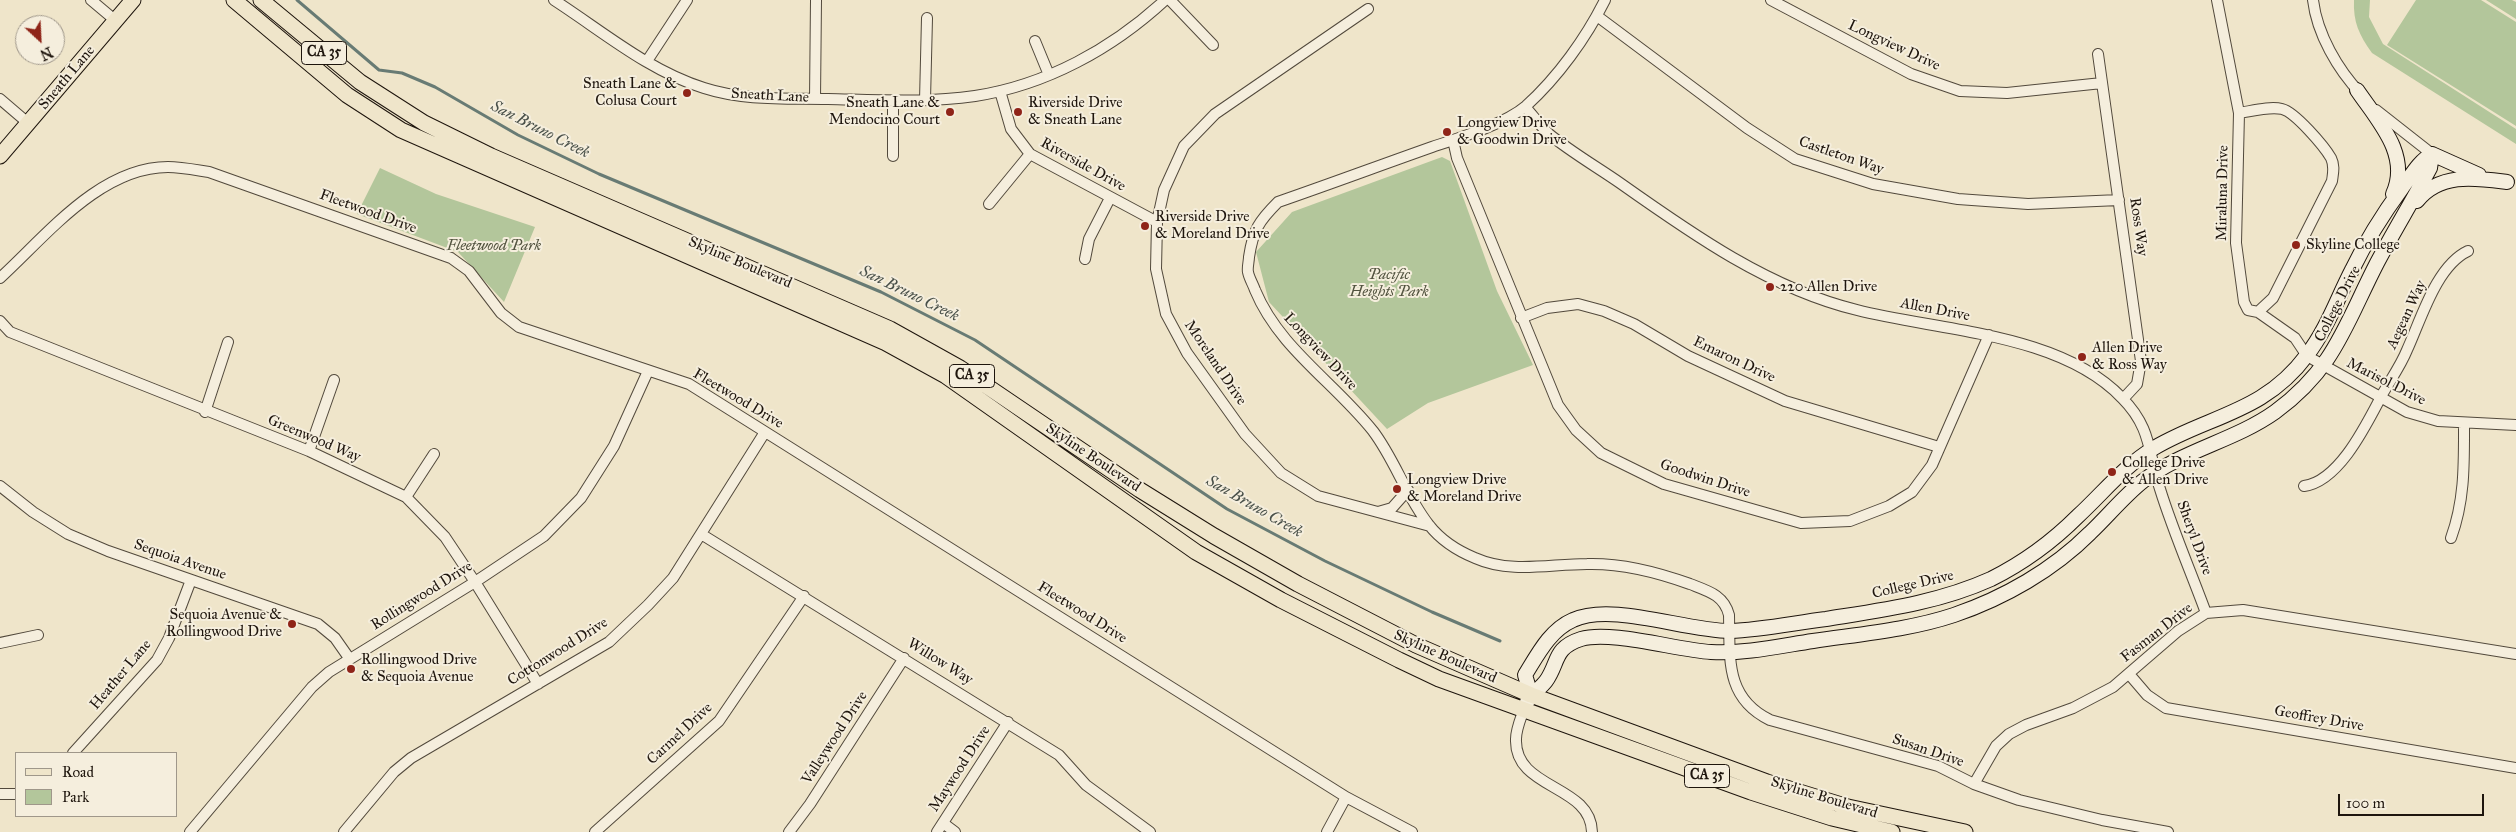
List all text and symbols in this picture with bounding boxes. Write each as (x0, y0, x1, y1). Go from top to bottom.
north arrow (15, 15, 65, 65)
street label: Longview Drive (1845, 17, 1943, 75)
street label: Sneath Lane (35, 42, 99, 114)
road number: CA 35 (302, 42, 346, 64)
text: N (37, 43, 55, 63)
place label: Sneath Lane & Colusa Court (583, 75, 677, 110)
street label: Sneath Lane (731, 85, 809, 107)
marker: Sneath Lane & Colusa Court (681, 87, 693, 99)
place label: Sneath Lane & Mendocino Court (829, 94, 940, 129)
place label: Riverside Drive & Sneath Lane (1028, 94, 1123, 129)
water label: San Bruno Creek (487, 97, 593, 163)
marker: Sneath Lane & Mendocino Court (944, 106, 956, 118)
marker: Riverside Drive & Sneath Lane (1012, 106, 1024, 118)
place label: Longview Drive & Goodwin Drive (1457, 114, 1567, 149)
marker: Longview Drive & Goodwin Drive (1441, 126, 1453, 138)
street label: Castleton Way (1796, 133, 1886, 179)
street label: Riverside Drive (1037, 134, 1129, 196)
street label: Miraluna Drive (2213, 145, 2233, 241)
street label: Fleetwood Drive (317, 186, 419, 238)
street label: Ross Way (2125, 197, 2151, 257)
place label: Riverside Drive & Moreland Drive (1155, 208, 1270, 243)
marker: Riverside Drive & Moreland Drive (1139, 220, 1151, 232)
street label: Skyline Boulevard (686, 233, 794, 293)
place label: Skyline College (2306, 236, 2400, 254)
park label: Fleetwood Park (447, 237, 541, 255)
marker: Skyline College (2290, 239, 2302, 251)
water label: San Bruno Creek (856, 262, 962, 326)
street label: College Drive (2311, 263, 2365, 345)
park label: Pacific Heights Park (1349, 266, 1429, 301)
place label: 220 Allen Drive (1780, 278, 1877, 296)
street label: Aegean Way (2383, 278, 2431, 352)
marker: 220 Allen Drive (1764, 281, 1776, 293)
street label: Allen Drive (1899, 294, 1971, 326)
street label: Longview Drive (1280, 309, 1360, 395)
street label: Moreland Drive (1180, 317, 1250, 409)
street label: Emaron Drive (1690, 333, 1778, 387)
place label: Allen Drive & Ross Way (2092, 339, 2167, 374)
marker: Allen Drive & Ross Way (2076, 351, 2088, 363)
street label: Marisol Drive (2343, 354, 2429, 410)
road number: CA 35 (950, 364, 994, 388)
street label: Fleetwood Drive (690, 365, 786, 433)
street label: Greenwood Way (265, 411, 363, 467)
street label: Skyline Boulevard (1042, 420, 1144, 496)
place label: College Drive & Allen Drive (2122, 454, 2208, 489)
street label: Goodwin Drive (1658, 456, 1752, 502)
marker: College Drive & Allen Drive (2106, 466, 2118, 478)
place label: Longview Drive & Moreland Drive (1407, 471, 1522, 506)
water label: San Bruno Creek (1202, 472, 1306, 542)
marker: Longview Drive & Moreland Drive (1391, 483, 1403, 495)
street label: Sheryl Drive (2172, 498, 2216, 578)
street label: Sequoia Avenue (131, 536, 229, 584)
street label: Rollingwood Drive (368, 558, 476, 634)
street label: College Drive (1870, 567, 1956, 603)
street label: Fleetwood Drive (1034, 578, 1130, 648)
street label: Fasman Drive (2117, 599, 2197, 667)
place label: Sequoia Avenue & Rollingwood Drive (166, 606, 282, 641)
street label: Cottonwood Drive (505, 614, 611, 690)
marker: Sequoia Avenue & Rollingwood Drive (286, 618, 298, 630)
street label: Skyline Boulevard (1391, 626, 1499, 688)
street label: Willow Way (904, 635, 976, 689)
street label: Heather Lane (87, 636, 155, 714)
place label: Rollingwood Drive & Sequoia Avenue (361, 651, 477, 686)
marker: Rollingwood Drive & Sequoia Avenue (345, 663, 357, 675)
street label: Valleywood Drive (798, 688, 872, 788)
street label: Carmel Drive (644, 699, 716, 769)
street label: Geoffrey Drive (2273, 702, 2365, 736)
street label: Maywood Drive (925, 723, 995, 815)
street label: Susan Drive (1890, 730, 1966, 772)
legend (15, 752, 178, 817)
text: Road (62, 763, 94, 781)
road number: CA 35 (1684, 764, 1730, 788)
street label: Skyline Boulevard (1768, 773, 1880, 823)
scale bar (2341, 784, 2487, 816)
text: Park (62, 788, 89, 806)
text: 100 m (2346, 794, 2385, 812)

